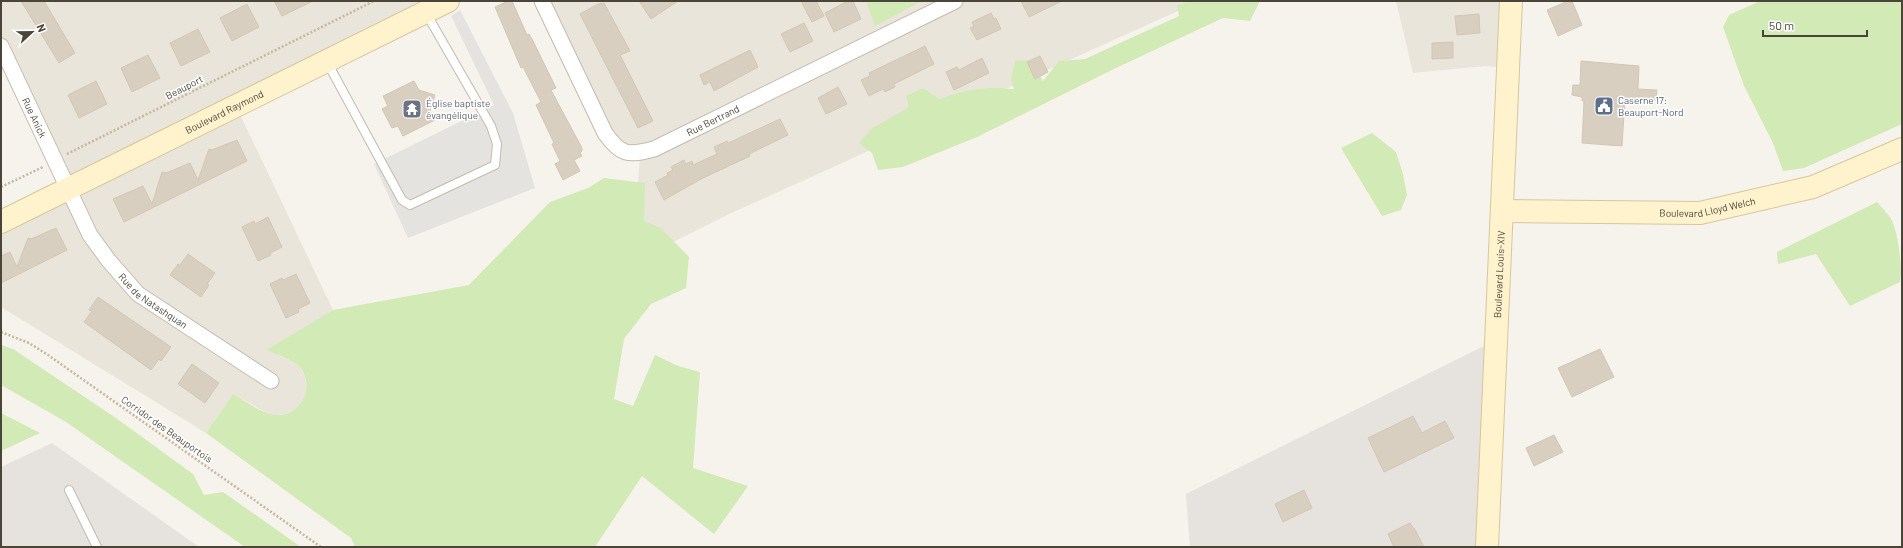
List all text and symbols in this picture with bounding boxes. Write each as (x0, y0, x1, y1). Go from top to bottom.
north arrow (12, 12, 52, 52)
scale bar (1763, 12, 1867, 38)
text: 50 m (1769, 18, 1794, 32)
text: N (34, 22, 49, 34)
street label: Beauport (163, 72, 205, 102)
street label: Boulevard Raymond (183, 87, 265, 136)
place label: Caserne 17: Beauport-Nord (1618, 94, 1683, 118)
street label: Rue Anick (20, 95, 49, 140)
public building icon: Caserne 17: Beauport-Nord (1593, 95, 1615, 117)
place label: Église baptiste évangélique (426, 97, 490, 121)
temple icon: Église baptiste évangélique (401, 98, 423, 120)
street label: Rue Bertrand (684, 102, 741, 138)
street label: Boulevard Lloyd Welch (1659, 194, 1756, 219)
street label: Boulevard Louis-XIV (1491, 230, 1507, 318)
street label: Rue de Natashquan (116, 271, 190, 331)
street label: Corridor des Beauportois (119, 393, 215, 465)

